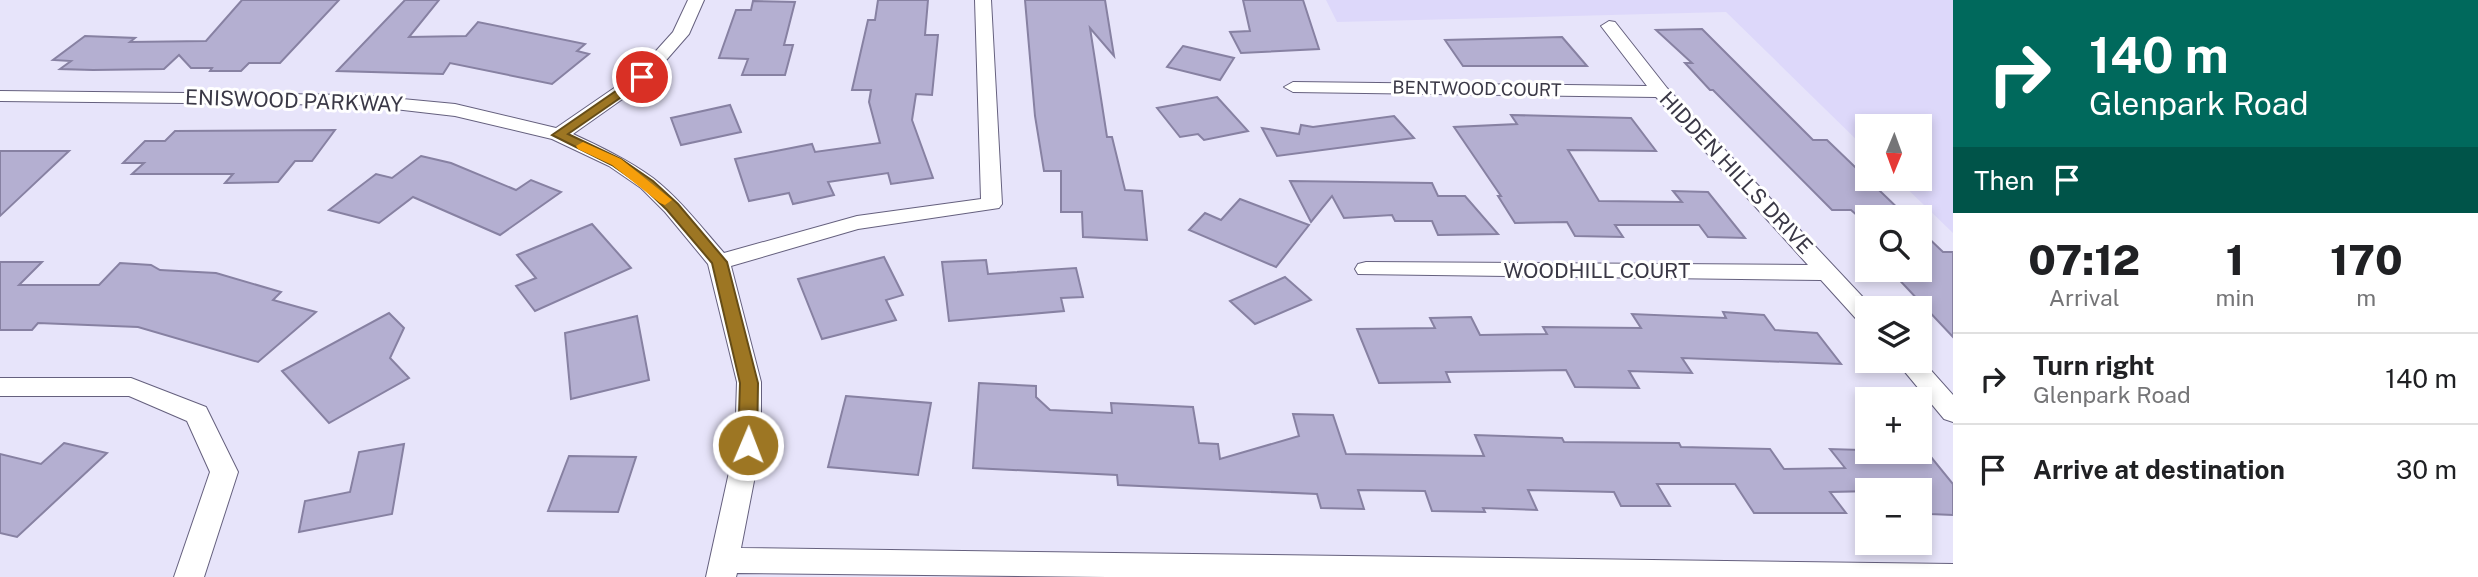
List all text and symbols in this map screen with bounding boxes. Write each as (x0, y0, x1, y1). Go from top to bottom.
text: 140 m (2089, 26, 2229, 84)
icon: right (1974, 28, 2065, 119)
pin (612, 47, 672, 107)
icon: arrive (623, 58, 661, 96)
street label: BENTWOOD COURT (1392, 77, 1562, 100)
street label: ENISWOOD PARKWAY (185, 84, 404, 117)
text: Glenpark Road (2089, 85, 2309, 122)
street label: HIDDEN HILLS DRIVE (1655, 86, 1818, 259)
north arrow (1855, 114, 1932, 191)
map controls (1855, 114, 1932, 555)
icon: arrive (2048, 161, 2086, 199)
text: Then (1974, 165, 2034, 196)
button: search (1855, 205, 1932, 282)
text: 07:12 (2028, 235, 2140, 284)
text: 1 (2226, 235, 2244, 284)
text: 170 (2330, 235, 2403, 284)
street label: WOODHILL COURT (1503, 258, 1691, 283)
text: Arrival (2049, 284, 2120, 311)
text: min (2216, 284, 2255, 311)
text: m (2356, 284, 2376, 311)
button: layers (1855, 296, 1932, 373)
text: Turn right (2033, 350, 2155, 381)
icon: right (1974, 360, 2012, 398)
text: 140 m (2385, 363, 2457, 394)
text: Glenpark Road (2033, 381, 2191, 408)
button: + (1855, 387, 1932, 464)
position arrow (711, 408, 785, 482)
icon: arrive (1974, 451, 2012, 489)
text: Arrive at destination (2033, 454, 2285, 485)
text: 30 m (2396, 454, 2457, 485)
button: − (1855, 478, 1932, 555)

